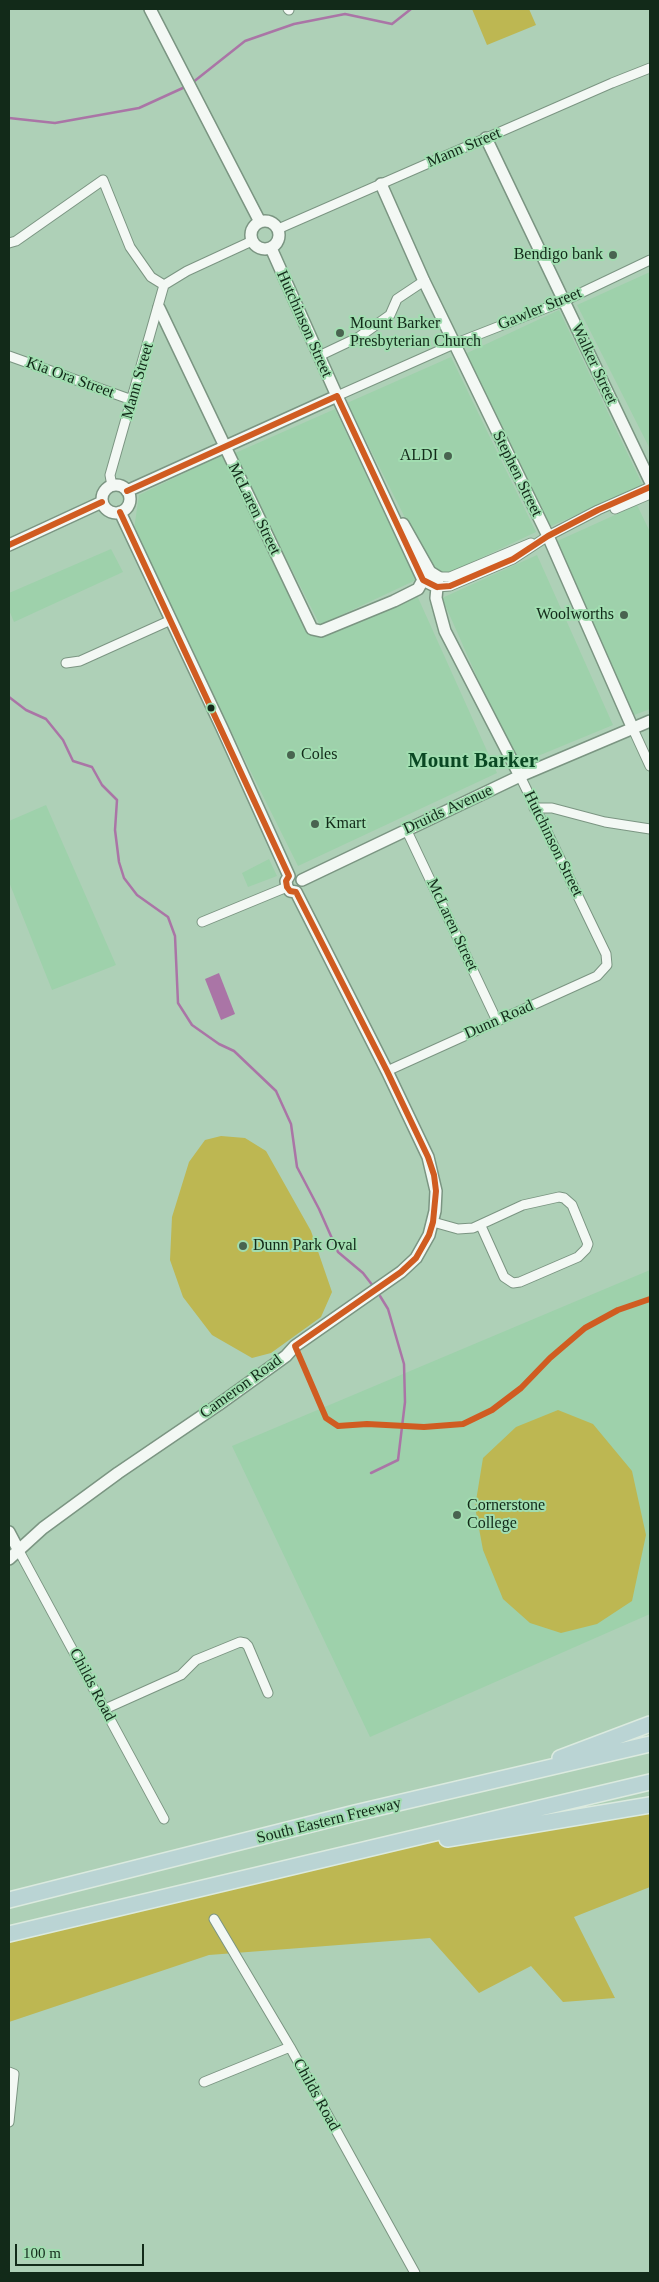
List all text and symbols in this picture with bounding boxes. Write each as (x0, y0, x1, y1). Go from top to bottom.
street label: Mann Street (424, 124, 504, 172)
place label: Bendigo bank (514, 245, 603, 265)
marker: Bendigo bank (607, 249, 619, 261)
street label: Hutchinson Street (272, 268, 336, 380)
street label: Gawler Street (495, 284, 585, 334)
place label: Mount Barker Presbyterian Church (350, 314, 481, 352)
street label: Walker Street (567, 320, 621, 408)
marker: Mount Barker Presbyterian Church (334, 327, 346, 339)
street label: Mann Street (118, 341, 158, 421)
street label: Kia Ora Street (23, 353, 117, 403)
street label: Stephen Street (488, 428, 546, 520)
place label: ALDI (400, 446, 438, 466)
marker: ALDI (442, 450, 454, 462)
street label: McLaren Street (223, 460, 285, 558)
place label: Woolworths (536, 605, 614, 625)
marker: Woolworths (618, 609, 630, 621)
unlabelled marker (206, 703, 216, 713)
place label: Coles (301, 745, 337, 765)
marker: Coles (285, 749, 297, 761)
district label: Mount Barker (408, 749, 538, 775)
street label: Druids Avenue (400, 781, 496, 839)
street label: Hutchinson Street (519, 788, 587, 900)
place label: Kmart (325, 814, 366, 834)
marker: Kmart (309, 818, 321, 830)
street label: McLaren Street (422, 876, 482, 974)
street label: Dunn Road (462, 996, 536, 1044)
place label: Dunn Park Oval (253, 1236, 357, 1256)
marker: Dunn Park Oval (237, 1240, 249, 1252)
street label: Cameron Road (196, 1351, 286, 1423)
place label: Cornerstone College (467, 1496, 545, 1534)
marker: Cornerstone College (451, 1509, 463, 1521)
street label: Childs Road (65, 1645, 119, 1725)
street label: South Eastern Freeway (255, 1794, 403, 1848)
street label: Childs Road (288, 2056, 344, 2134)
scale bar (18, 2234, 146, 2266)
text: 100 m (23, 2245, 61, 2261)

